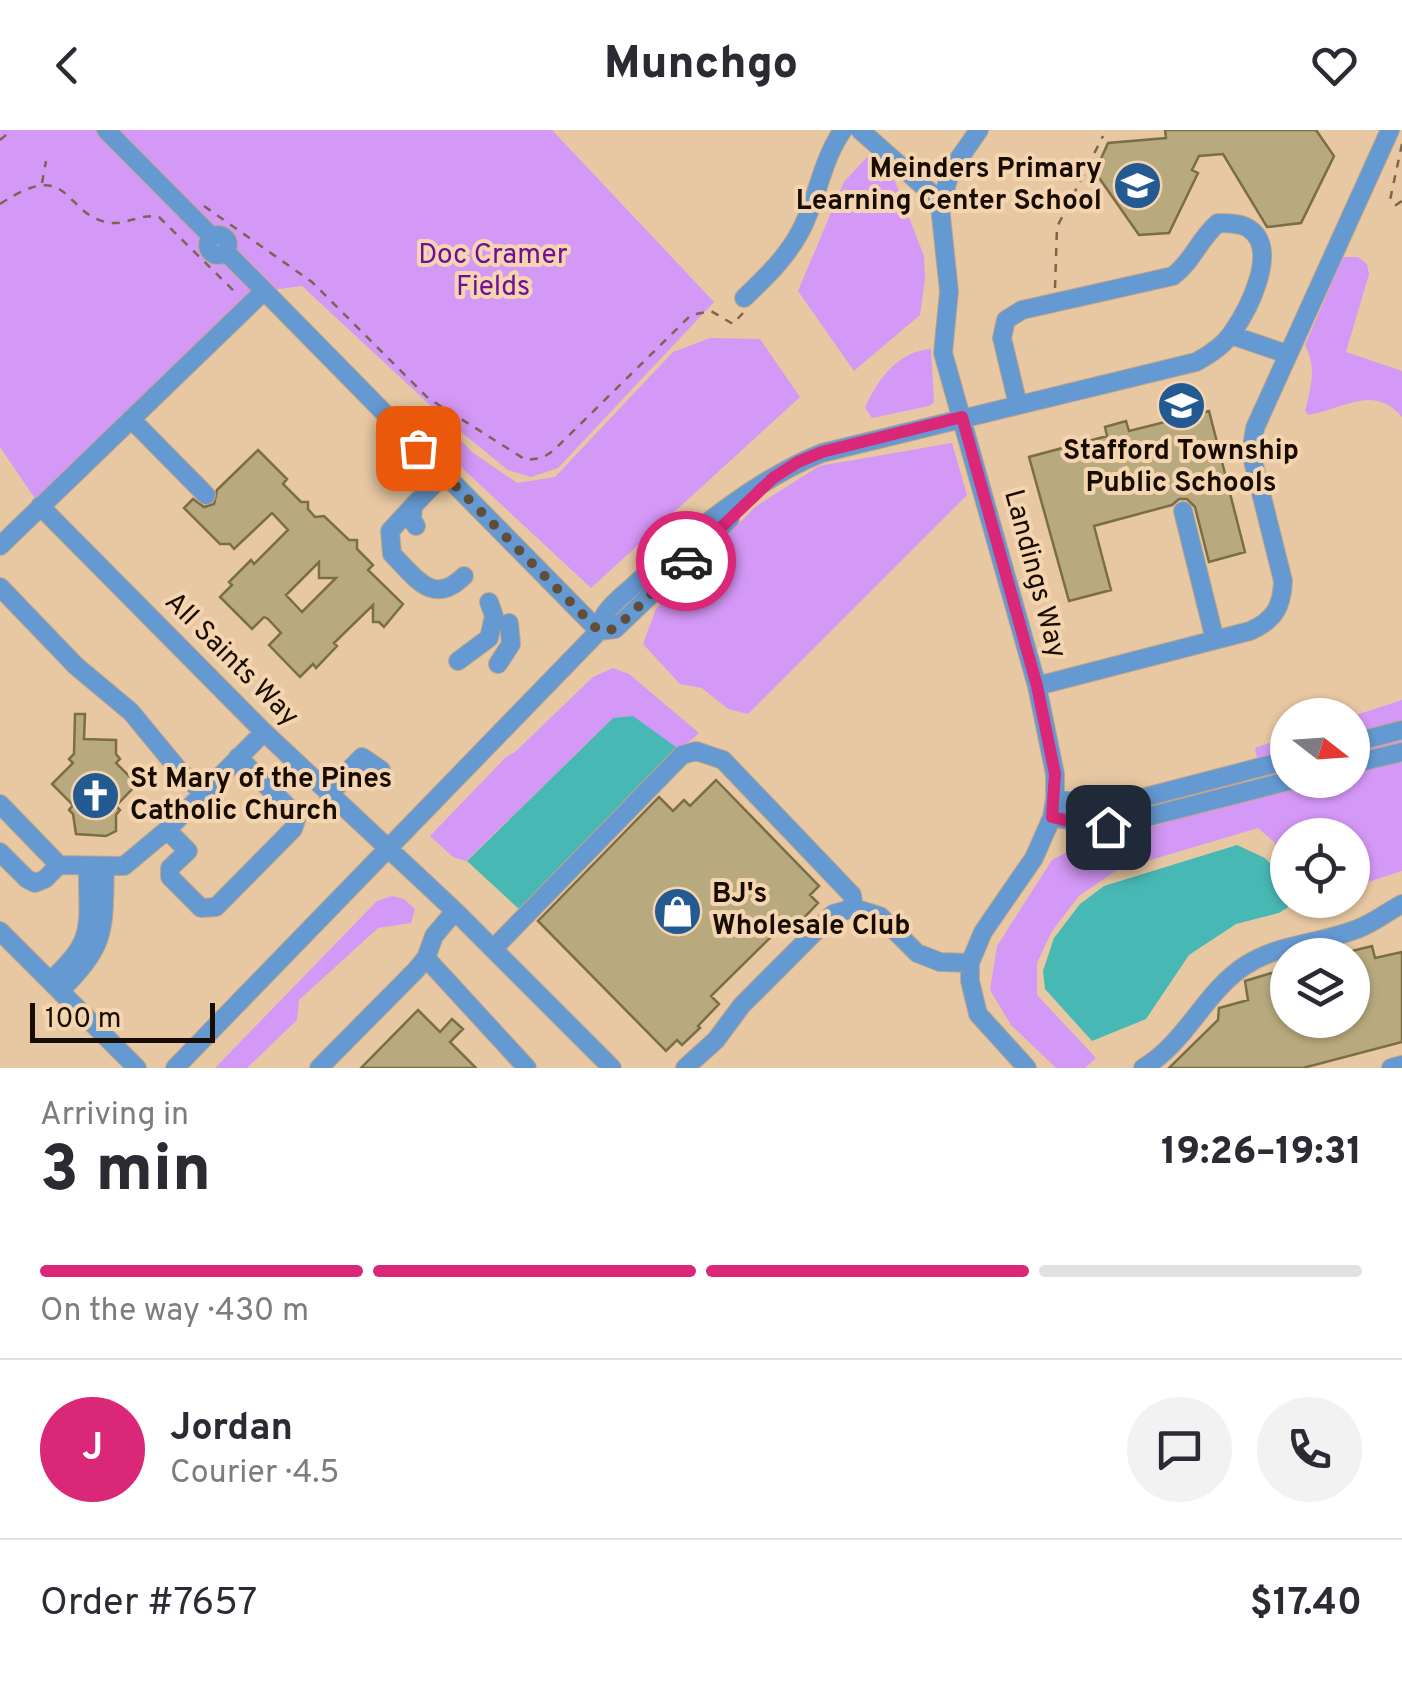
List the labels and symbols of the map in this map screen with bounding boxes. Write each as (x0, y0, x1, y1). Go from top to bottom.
place label: Meinders Primary Learning Center School (796, 152, 1102, 220)
school or university icon: Meinders Primary Learning Center School (1111, 160, 1163, 212)
park label: Doc Cramer Fields (418, 238, 568, 306)
school or university icon: Stafford Township Public Schools (1155, 379, 1207, 431)
pin (376, 406, 461, 491)
place label: Stafford Township Public Schools (1063, 434, 1299, 502)
street label: Landings Way (994, 486, 1074, 662)
courier (636, 511, 736, 611)
street label: All Saints Way (156, 585, 306, 735)
north arrow (1270, 698, 1370, 798)
place label: St Mary of the Pines Catholic Church (130, 762, 392, 830)
church icon: St Mary of the Pines Catholic Church (69, 770, 121, 822)
pin (1066, 785, 1151, 870)
place label: BJ's Wholesale Club (712, 877, 910, 945)
shop icon: BJ's Wholesale Club (651, 885, 703, 937)
scale bar (30, 998, 215, 1043)

